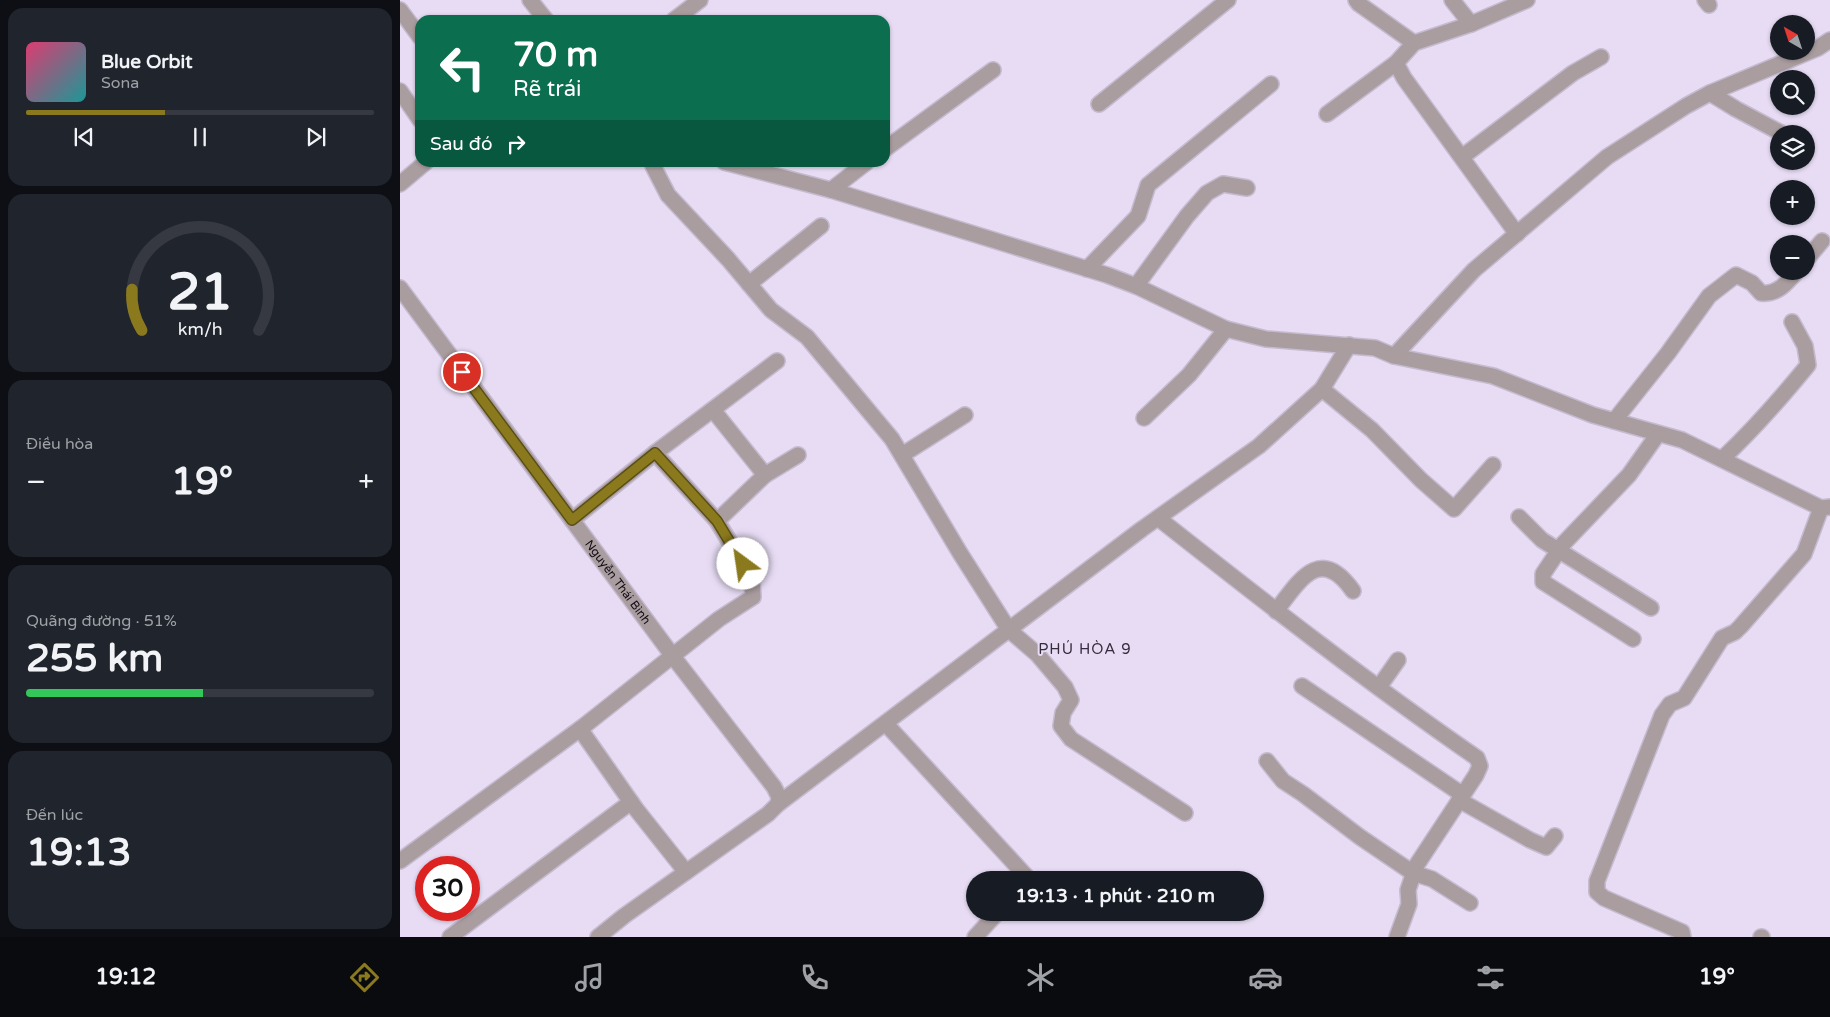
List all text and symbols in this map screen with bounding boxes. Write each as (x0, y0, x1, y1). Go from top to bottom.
north arrow (1770, 15, 1815, 60)
map controls (1770, 15, 1815, 280)
text: 70 m (513, 34, 598, 76)
icon: left (430, 35, 495, 100)
text: Blue Orbit (101, 51, 193, 73)
button: search (1770, 70, 1815, 115)
text: Sona (101, 73, 139, 93)
text: Rẽ trái (513, 76, 582, 102)
icon: previous (70, 123, 98, 151)
icon: pause (186, 123, 214, 151)
icon: next (302, 123, 330, 151)
button: layers (1770, 125, 1815, 170)
icon: right (502, 130, 530, 158)
text: Sau đó (430, 133, 492, 155)
button: + (1770, 180, 1815, 225)
button: − (1770, 235, 1815, 280)
text: 21 (167, 261, 233, 324)
text: km/h (178, 319, 222, 340)
pin (441, 351, 483, 393)
icon: arrive (448, 358, 476, 386)
text: Điều hòa (26, 434, 93, 454)
text: 19° (171, 459, 233, 505)
text: − (26, 465, 46, 499)
text: + (358, 465, 374, 499)
street label: Nguyễn Thái Bình (582, 537, 654, 627)
position arrow (716, 537, 768, 589)
text: Quãng đường · 51% (26, 611, 177, 631)
text: 255 km (26, 636, 163, 682)
district label: PHÚ HÒA 9 (1038, 640, 1132, 658)
text: Đến lúc (26, 805, 83, 825)
text: 19:13 (26, 830, 131, 876)
speed limit sign: 30 (415, 856, 480, 921)
text: 19:13 · 1 phút · 210 m (1015, 885, 1215, 907)
icon: directions (347, 960, 382, 995)
icon: music (572, 960, 607, 995)
icon: phone (797, 960, 832, 995)
icon: climate (1023, 960, 1058, 995)
icon: car (1248, 960, 1283, 995)
icon: filters (1473, 960, 1508, 995)
text: 19:12 (95, 964, 156, 990)
text: 19° (1699, 964, 1735, 990)

